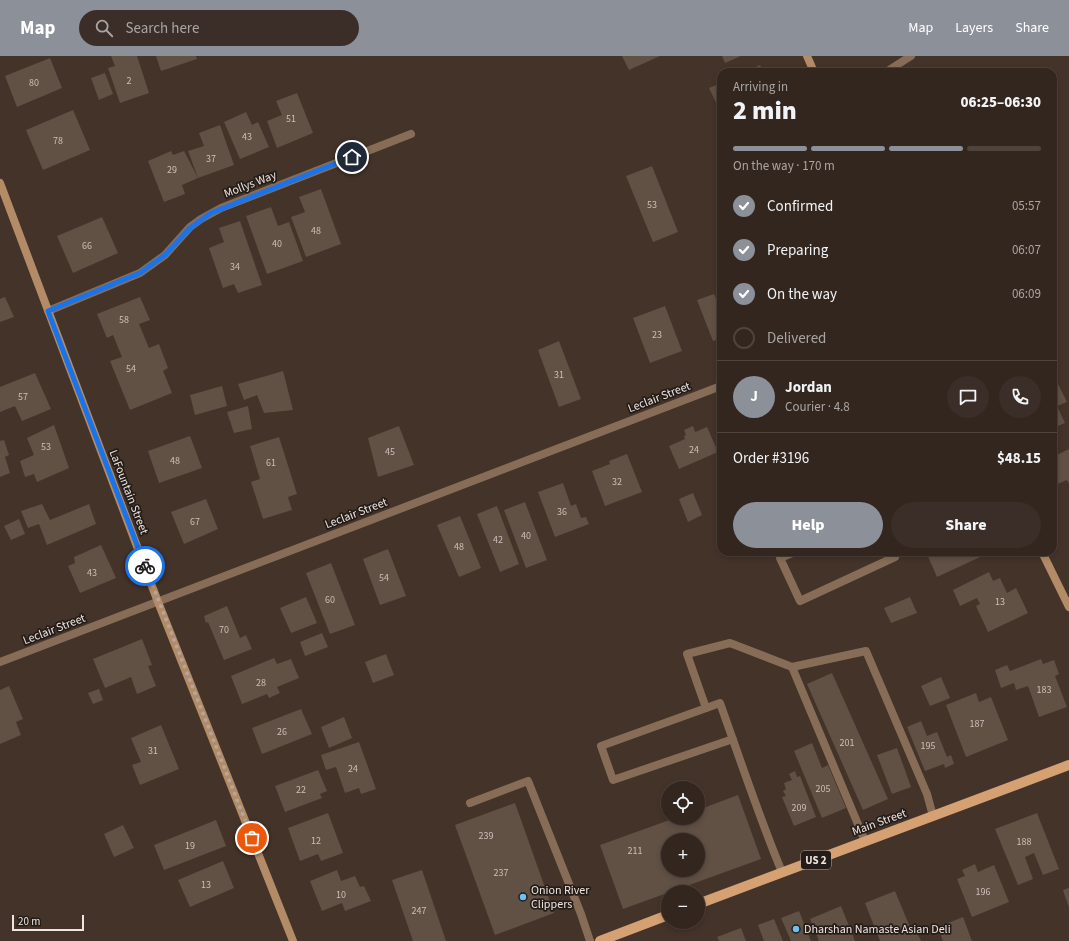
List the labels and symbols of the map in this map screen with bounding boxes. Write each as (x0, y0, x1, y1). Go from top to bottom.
house number: 2 (127, 74, 132, 88)
house number: 80 (29, 76, 39, 90)
house number: 51 (286, 112, 296, 126)
house number: 43 (242, 130, 252, 144)
house number: 78 (53, 134, 63, 148)
pin (335, 140, 369, 174)
house number: 37 (206, 152, 216, 166)
house number: 29 (167, 163, 177, 177)
street label: Mollys Way (221, 166, 279, 202)
house number: 53 (647, 198, 657, 212)
house number: 48 (311, 224, 321, 238)
house number: 40 (272, 237, 282, 251)
house number: 66 (82, 239, 92, 253)
house number: 34 (230, 260, 240, 274)
house number: 58 (119, 313, 129, 327)
house number: 23 (652, 328, 662, 342)
house number: 54 (126, 362, 136, 376)
house number: 31 (554, 368, 564, 382)
street label: Leclair Street (625, 378, 693, 417)
house number: 57 (18, 390, 28, 404)
house number: 53 (41, 440, 51, 454)
house number: 24 (689, 443, 699, 457)
house number: 45 (385, 445, 395, 459)
street label: LaFountain Street (105, 448, 152, 537)
house number: 48 (170, 454, 180, 468)
house number: 61 (266, 456, 276, 470)
house number: 32 (612, 475, 622, 489)
street label: Leclair Street (322, 494, 390, 533)
house number: 36 (557, 505, 567, 519)
house number: 67 (190, 515, 200, 529)
house number: 40 (521, 529, 531, 543)
house number: 42 (493, 533, 503, 547)
house number: 48 (454, 540, 464, 554)
courier (125, 546, 165, 586)
house number: 43 (87, 566, 97, 580)
house number: 54 (379, 571, 389, 585)
house number: 60 (325, 593, 335, 607)
house number: 13 (995, 595, 1005, 609)
street label: Leclair Street (20, 610, 88, 649)
house number: 70 (219, 623, 229, 637)
house number: 28 (256, 676, 266, 690)
house number: 183 (1037, 683, 1051, 697)
house number: 187 (970, 717, 984, 731)
house number: 26 (277, 725, 287, 739)
house number: 201 (840, 736, 854, 750)
house number: 195 (921, 739, 935, 753)
house number: 31 (148, 744, 158, 758)
house number: 24 (348, 762, 358, 776)
house number: 205 (816, 782, 830, 796)
house number: 22 (296, 783, 306, 797)
house number: 209 (792, 801, 806, 815)
street label: Main Street (850, 805, 909, 840)
pin (235, 821, 269, 855)
house number: 239 (479, 829, 493, 843)
house number: 12 (311, 834, 321, 848)
house number: 188 (1017, 835, 1031, 849)
house number: 19 (185, 839, 195, 853)
house number: 211 (628, 844, 642, 858)
road number: US 2 (801, 851, 831, 869)
house number: 237 (494, 866, 508, 880)
house number: 13 (201, 878, 211, 892)
place label: Onion River Clippers (531, 882, 590, 913)
house number: 196 (976, 885, 990, 899)
house number: 10 (336, 888, 346, 902)
marker: Onion River Clippers (518, 892, 528, 902)
house number: 247 (412, 904, 426, 918)
scale bar (12, 913, 84, 932)
place label: Dharshan Namaste Asian Deli (804, 921, 951, 938)
marker: Dharshan Namaste Asian Deli (791, 924, 801, 934)

